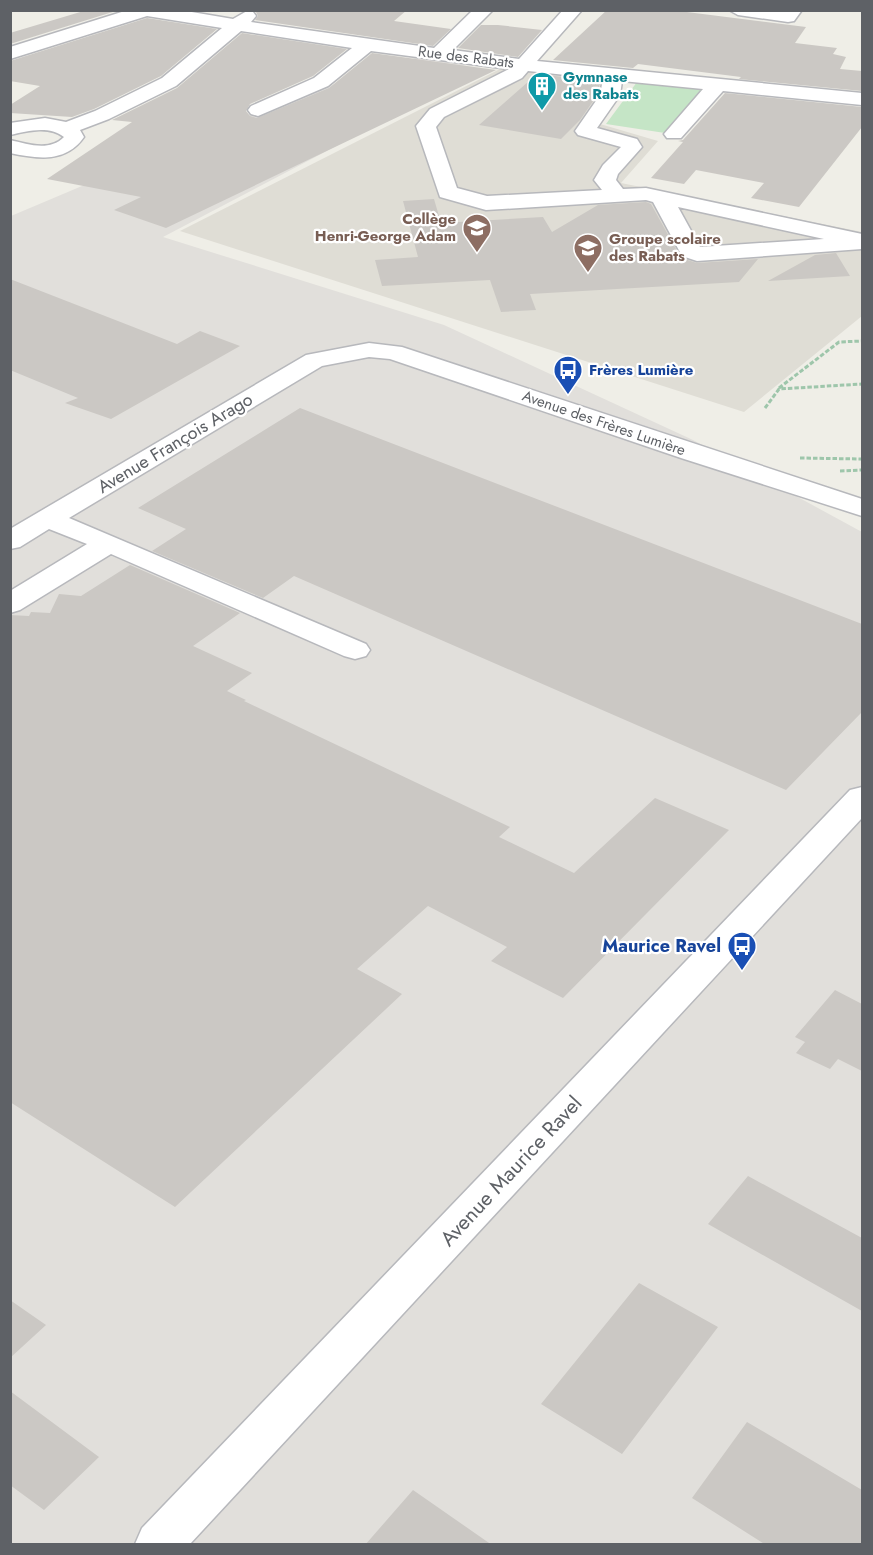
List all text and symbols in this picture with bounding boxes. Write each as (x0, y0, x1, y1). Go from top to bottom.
street label: Rue des Rabats (417, 40, 515, 74)
place label: Gymnase des Rabats (563, 66, 639, 105)
building icon: Gymnase des Rabats (526, 70, 558, 112)
place label: Collège Henri-George Adam (315, 208, 456, 247)
school or university icon: Collège Henri-George Adam (461, 212, 493, 254)
place label: Groupe scolaire des Rabats (609, 228, 721, 267)
school or university icon: Groupe scolaire des Rabats (572, 232, 604, 274)
bus stop icon: Frères Lumière (552, 354, 584, 396)
place label: Frères Lumière (589, 359, 694, 381)
street label: Avenue des Frères Lumière (519, 385, 689, 461)
street label: Avenue François Arago (92, 386, 258, 500)
bus stop icon: Maurice Ravel (726, 930, 758, 972)
place label: Maurice Ravel (602, 933, 721, 959)
street label: Avenue Maurice Ravel (433, 1089, 589, 1253)

